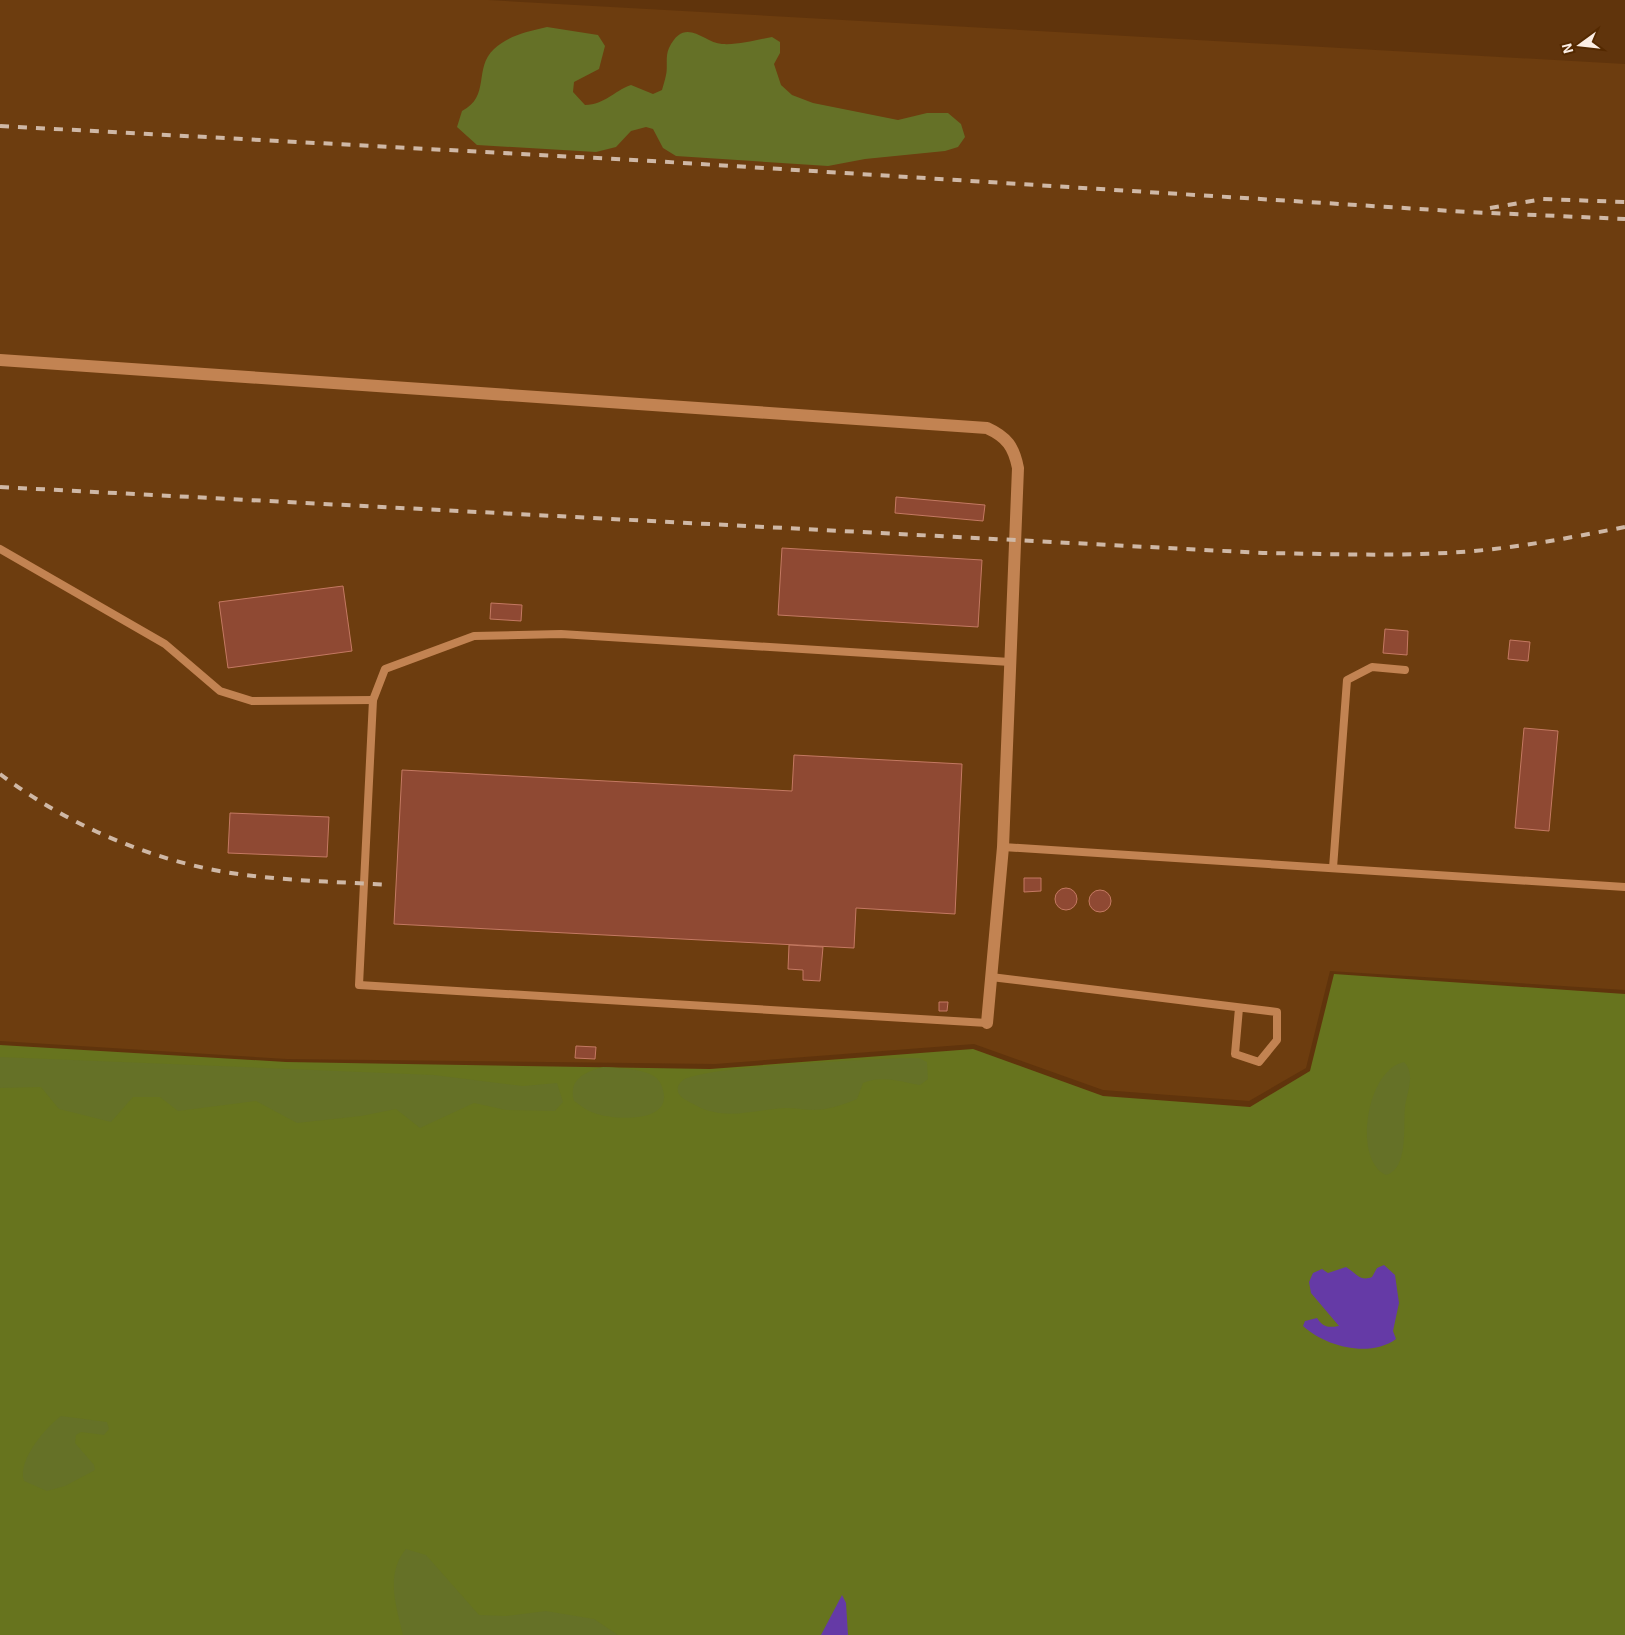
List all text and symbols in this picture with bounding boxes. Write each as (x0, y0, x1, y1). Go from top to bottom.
north arrow (1555, 20, 1605, 70)
text: N (1557, 41, 1576, 56)

